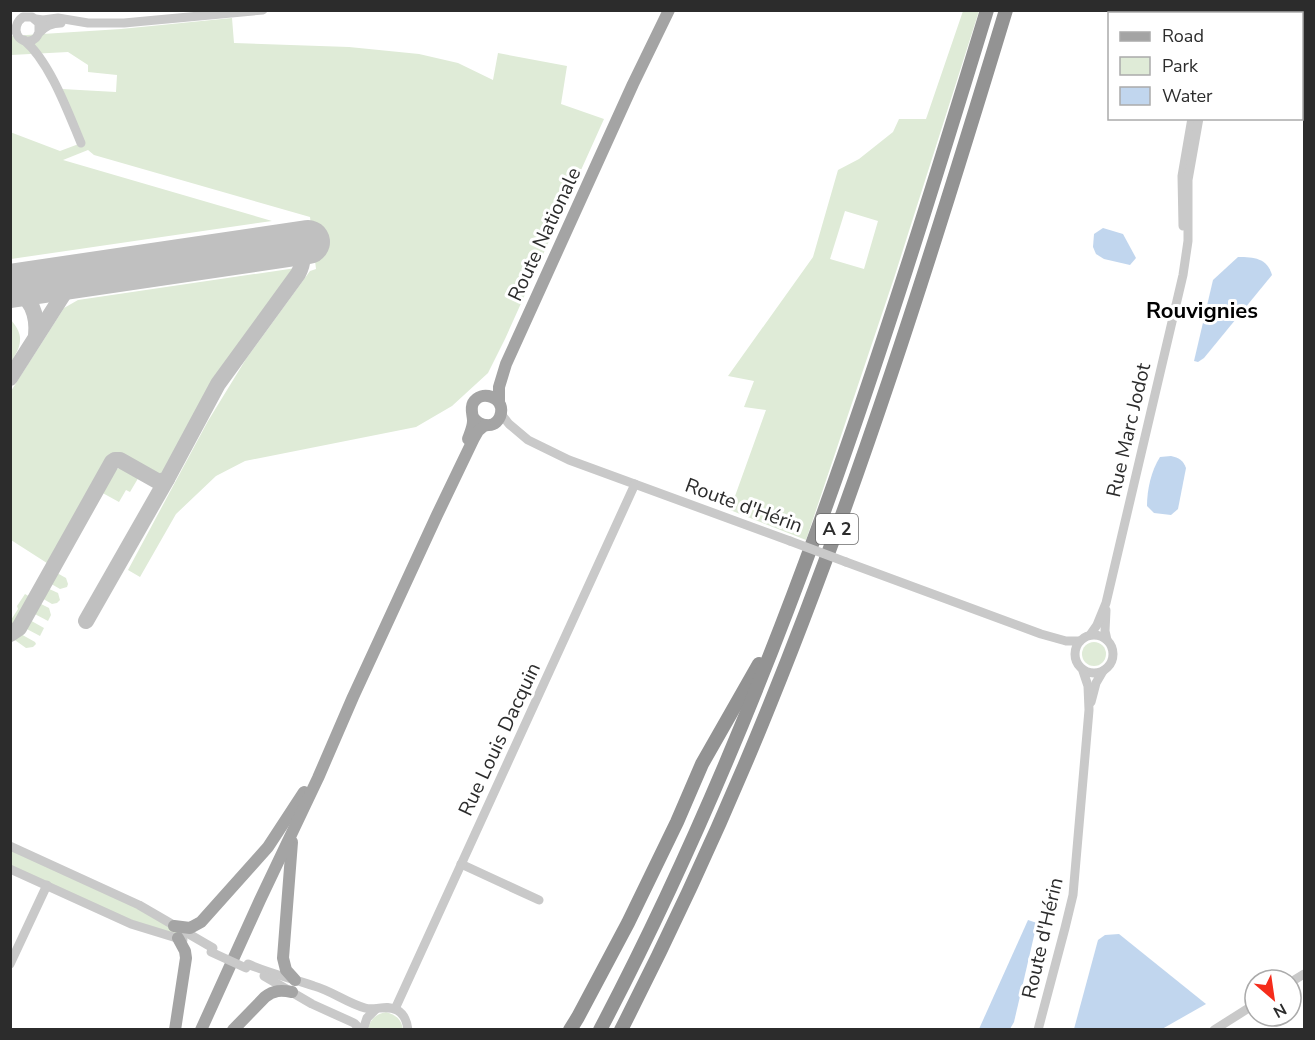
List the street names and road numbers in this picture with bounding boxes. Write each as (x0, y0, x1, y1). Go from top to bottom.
street label: Route Nationale (502, 163, 587, 306)
street label: Rue Marc Jodot (1100, 359, 1157, 500)
street label: Route d'Hérin (681, 472, 806, 539)
road number: A 2 (816, 514, 858, 544)
street label: Rue Louis Dacquin (452, 658, 547, 820)
street label: Route d'Hérin (1015, 875, 1070, 1001)

